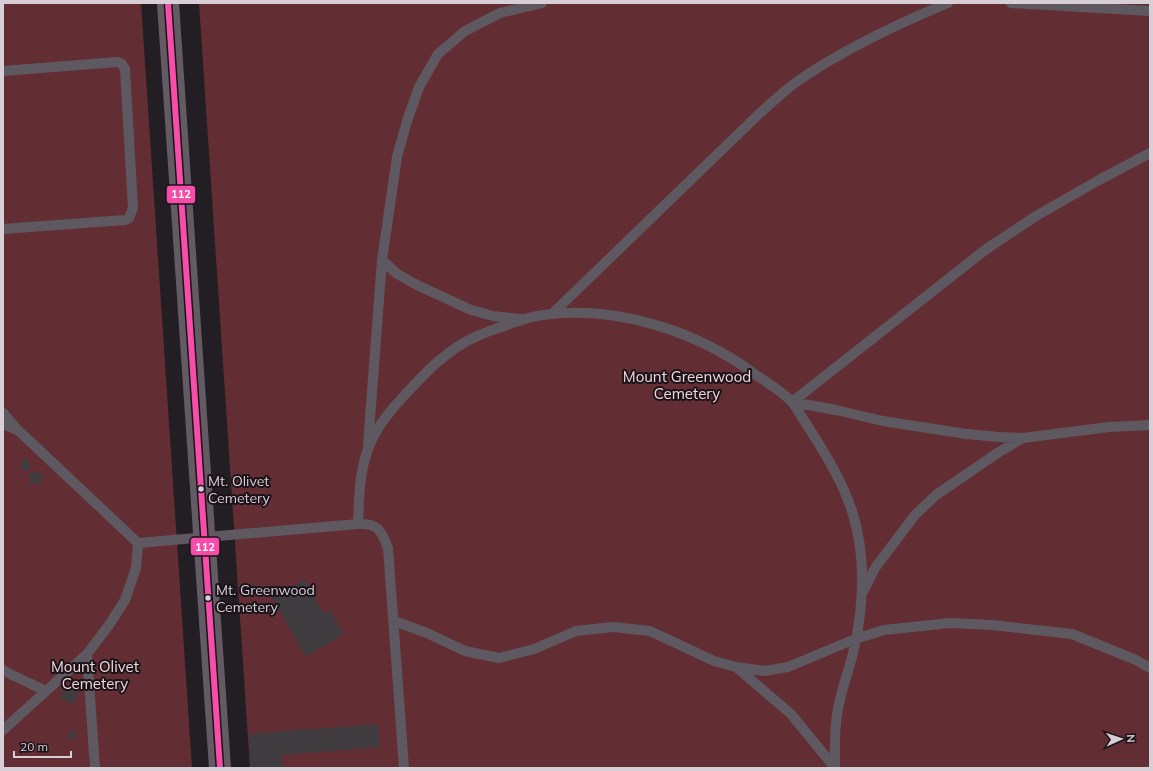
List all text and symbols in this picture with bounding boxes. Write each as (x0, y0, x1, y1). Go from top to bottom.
line badge: 112 (166, 185, 196, 204)
text: 112 (171, 187, 191, 201)
park label: Mount Greenwood Cemetery (623, 367, 751, 403)
place label: Mt. Olivet Cemetery (208, 472, 271, 507)
marker: Mt. Olivet Cemetery (196, 484, 206, 494)
line badge: 112 (190, 537, 220, 556)
text: 112 (195, 540, 215, 554)
place label: Mt. Greenwood Cemetery (216, 581, 315, 616)
marker: Mt. Greenwood Cemetery (203, 593, 213, 603)
park label: Mount Olivet Cemetery (51, 657, 139, 693)
north arrow (1101, 719, 1141, 759)
scale bar (14, 733, 71, 759)
text: N (1124, 734, 1138, 743)
text: 20 m (20, 739, 48, 754)

